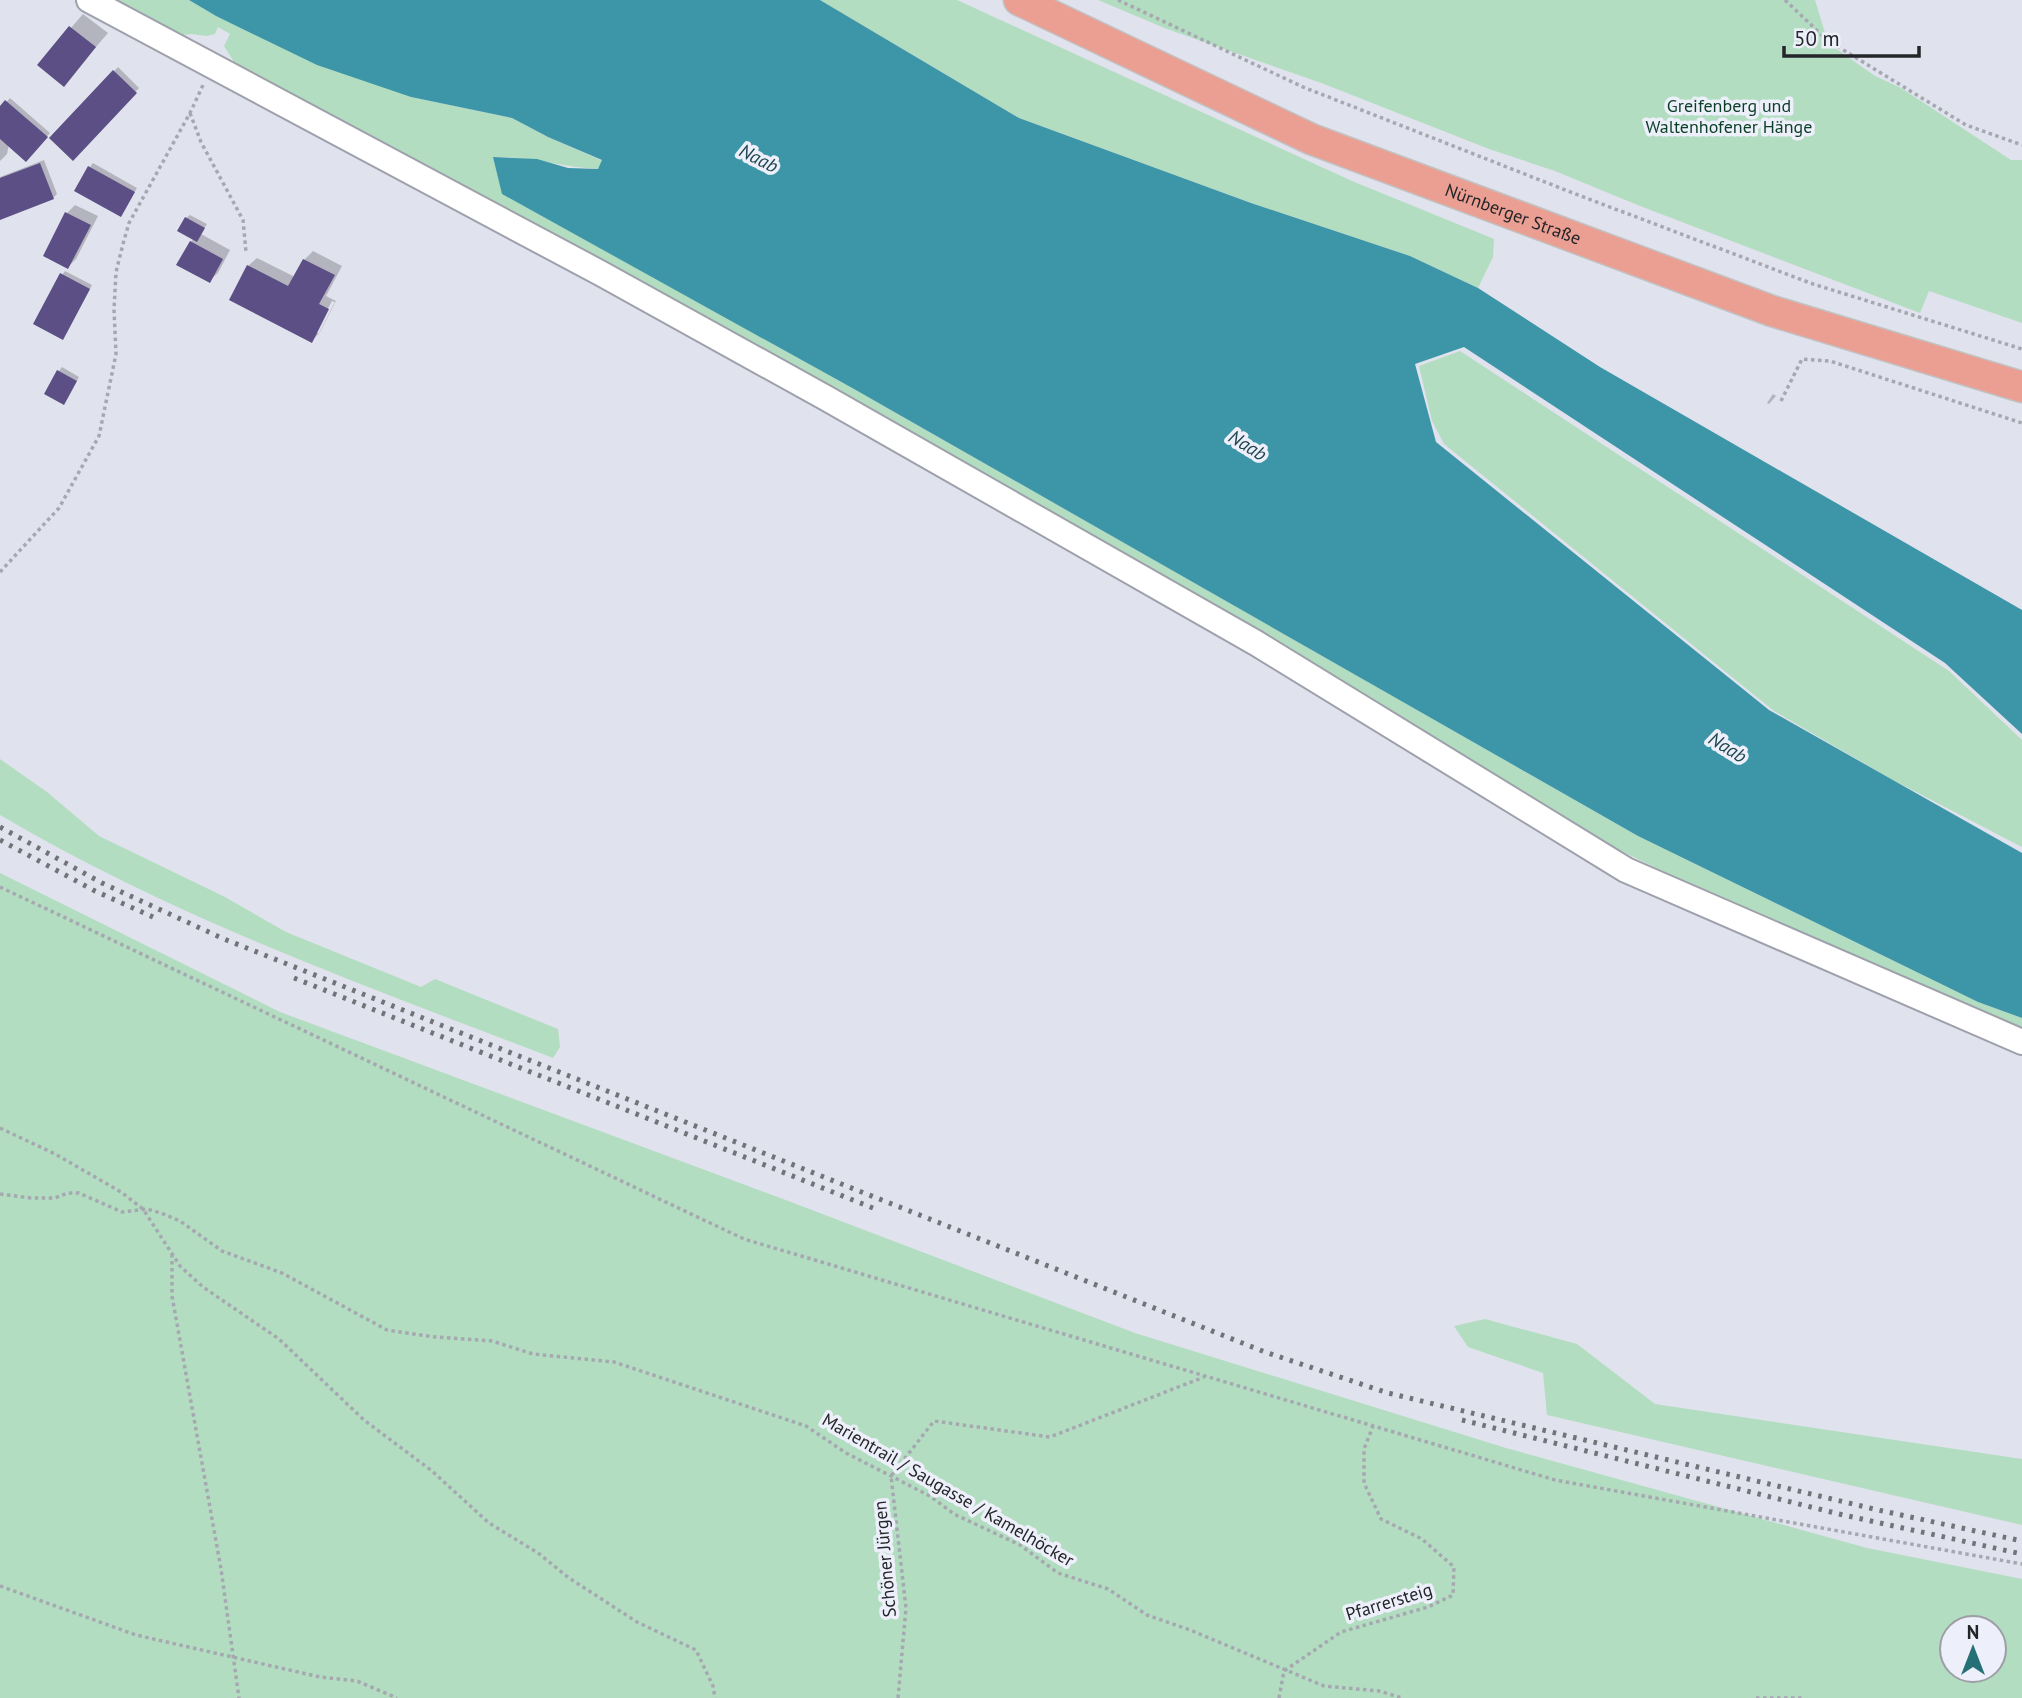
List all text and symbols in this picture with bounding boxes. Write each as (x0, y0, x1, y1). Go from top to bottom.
scale bar (1784, 14, 1919, 58)
text: 50 m (1794, 25, 1840, 52)
park label: Greifenberg und Waltenhofener Hänge (1646, 94, 1812, 138)
water label: Naab (735, 138, 783, 178)
street label: Nürnberger Straße (1442, 178, 1584, 250)
water label: Naab (1224, 424, 1272, 466)
water label: Naab (1704, 726, 1752, 768)
street label: Marientrail / Saugasse / Kamelhöcker (818, 1408, 1078, 1571)
street label: Schöner Jürgen (868, 1500, 901, 1618)
street label: Pfarrersteig (1343, 1577, 1435, 1626)
north arrow (1938, 1614, 2008, 1684)
text: N (1967, 1620, 1979, 1644)

